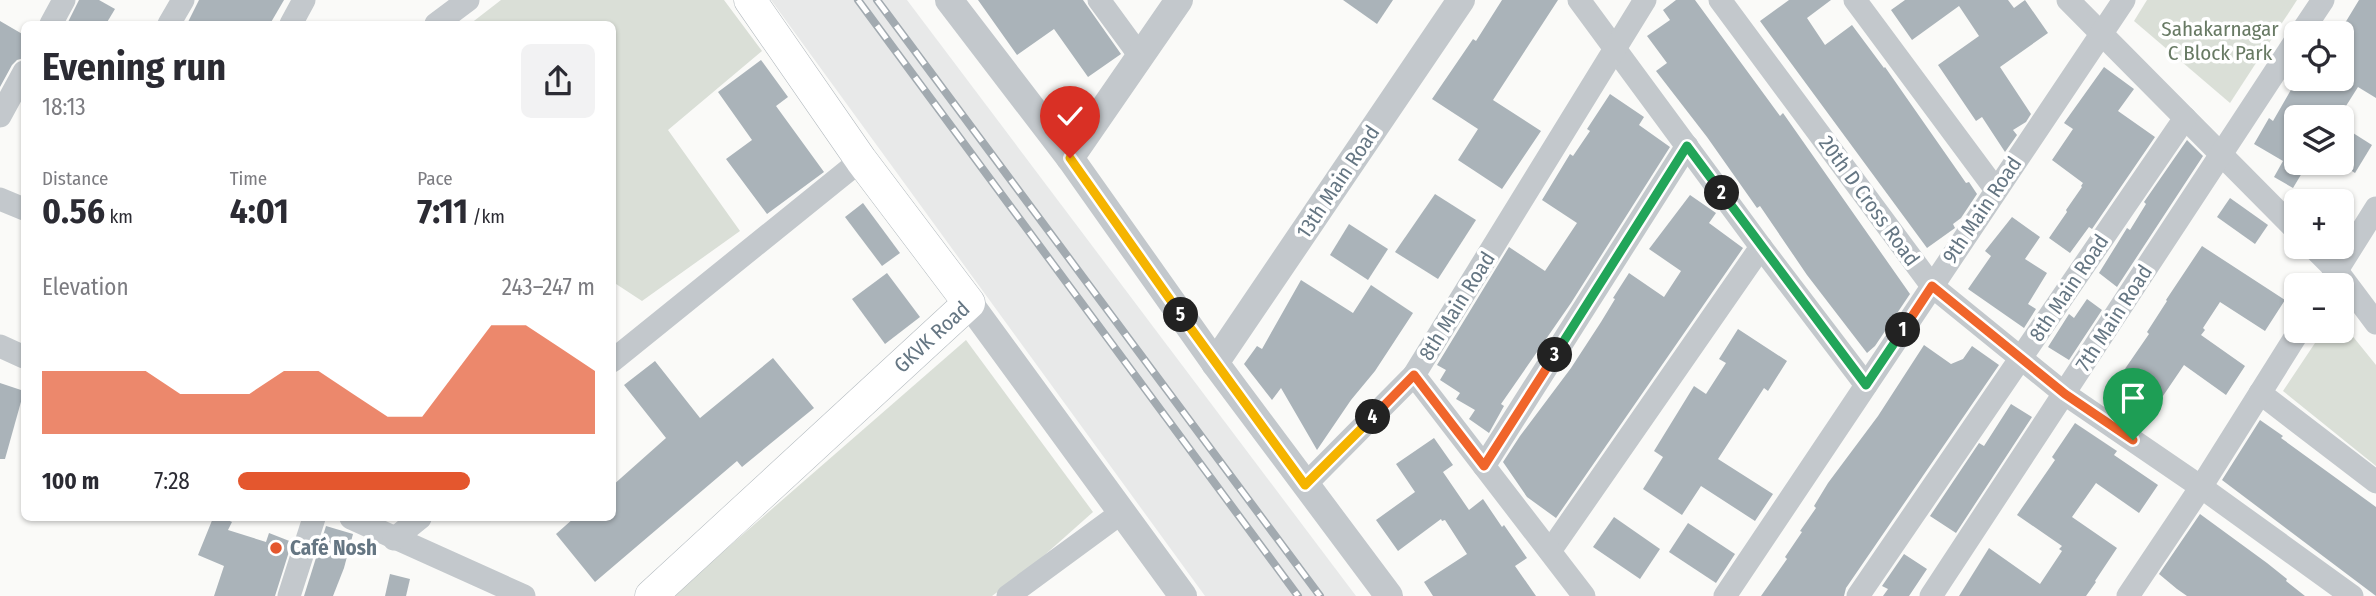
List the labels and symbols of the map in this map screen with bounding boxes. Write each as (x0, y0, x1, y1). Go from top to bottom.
park label: Sahakarnagar C Block Park (2161, 16, 2279, 66)
pin (1040, 86, 1100, 158)
street label: 13th Main Road (1291, 121, 1385, 243)
street label: 20th D Cross Road (1813, 131, 1925, 271)
street label: 9th Main Road (1937, 152, 2027, 268)
pin: 2 (1704, 176, 1740, 210)
street label: 8th Main Road (2024, 230, 2114, 346)
street label: 8th Main Road (1413, 247, 1501, 365)
street label: 7th Main Road (2070, 260, 2158, 376)
street label: GKVK Road (889, 296, 975, 378)
pin: 5 (1164, 298, 1198, 332)
pin: 1 (1885, 312, 1920, 348)
pin: 3 (1538, 338, 1572, 372)
pin (2103, 368, 2163, 440)
pin: 4 (1356, 400, 1390, 434)
place label: Café Nosh (290, 535, 377, 561)
marker: Café Nosh (268, 540, 284, 556)

